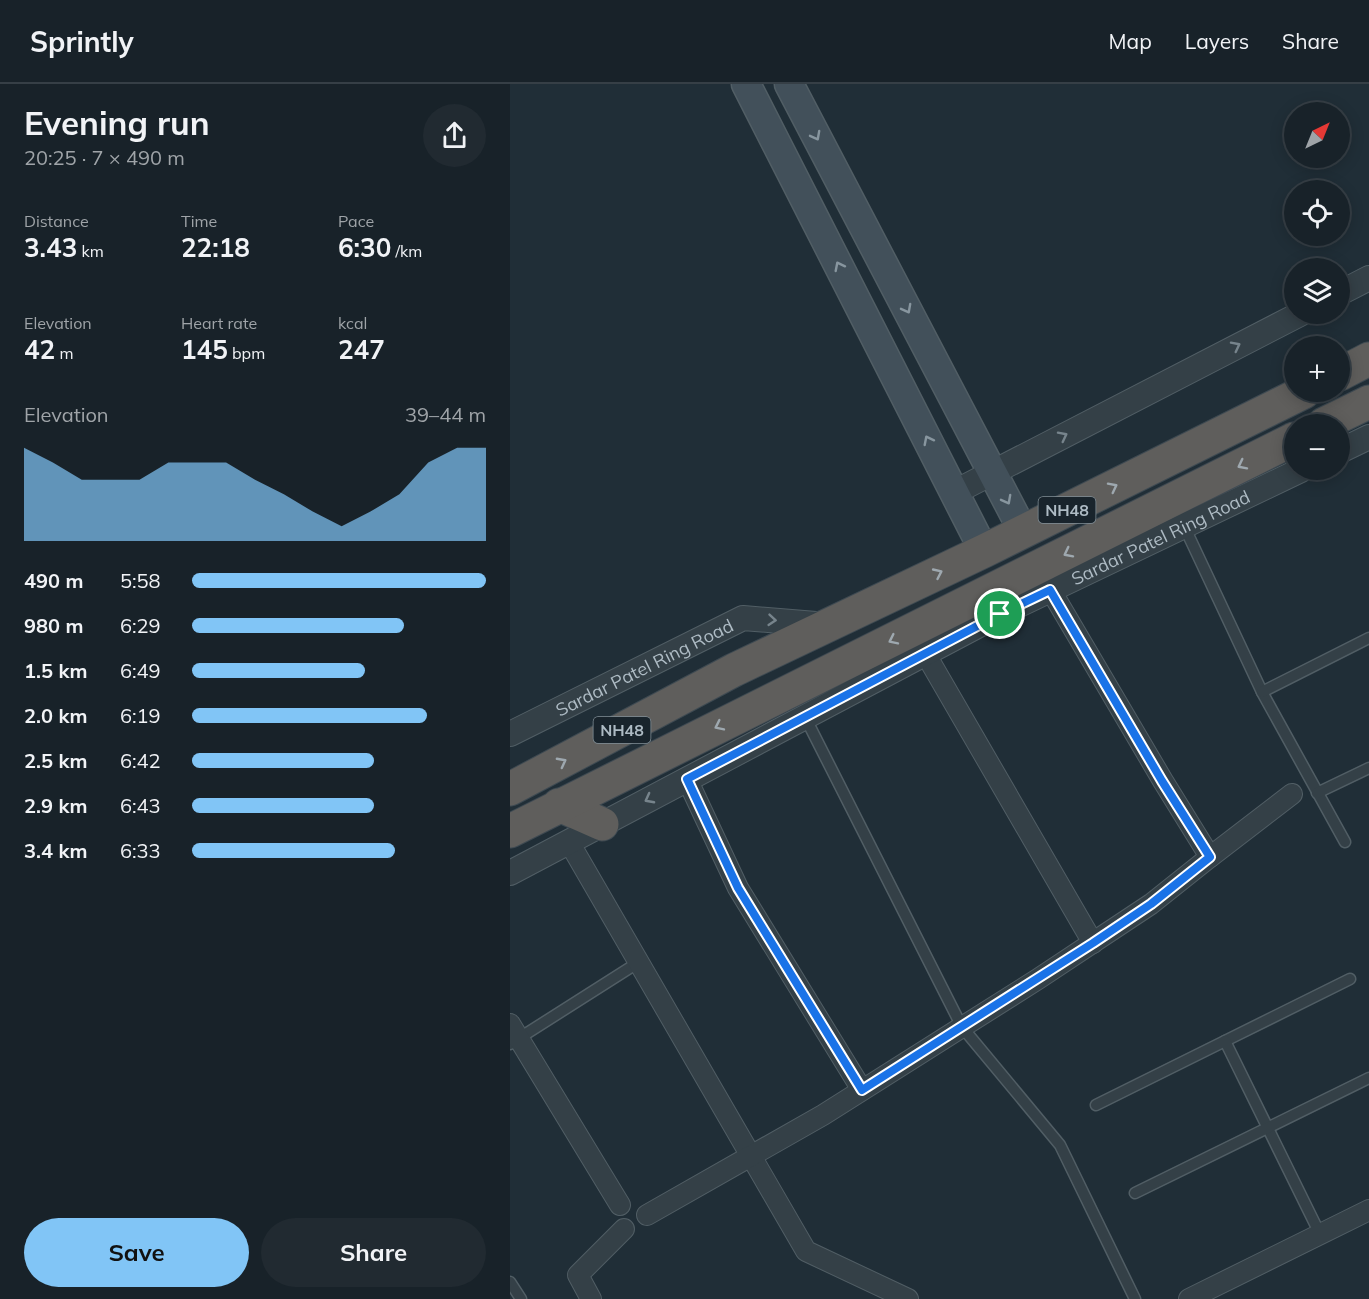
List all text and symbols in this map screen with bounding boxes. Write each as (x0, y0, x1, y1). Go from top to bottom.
text: Sprintly (30, 24, 134, 59)
text: Map (1109, 28, 1152, 54)
text: Layers (1185, 28, 1249, 54)
text: Share (1282, 28, 1339, 54)
text: Evening run (24, 102, 210, 143)
north arrow (1284, 102, 1350, 168)
map controls (1284, 102, 1350, 480)
button: share (423, 104, 486, 167)
one-way arrow (809, 130, 820, 140)
text: 20:25 · 7 × 490 m (24, 145, 185, 170)
button: locate (1284, 180, 1350, 246)
text: Distance (24, 211, 89, 231)
text: Time (181, 211, 217, 231)
text: Pace (338, 211, 374, 231)
text: 3.43 (24, 231, 77, 264)
text: 22:18 (181, 231, 250, 264)
text: 6:30 (338, 231, 391, 264)
text: km (77, 241, 104, 261)
text: /km (391, 241, 422, 261)
button: layers (1284, 258, 1350, 324)
one-way arrow (835, 261, 847, 272)
one-way arrow (900, 302, 911, 313)
text: Elevation (24, 313, 92, 333)
text: Heart rate (181, 313, 257, 333)
text: kcal (338, 313, 367, 333)
text: 42 (24, 333, 55, 366)
text: 145 (181, 333, 228, 366)
text: 247 (338, 333, 385, 366)
button: + (1284, 336, 1350, 402)
one-way arrow (1230, 342, 1241, 354)
text: m (55, 343, 73, 363)
text: bpm (228, 343, 265, 363)
text: Elevation (24, 402, 109, 427)
text: 39–44 m (405, 402, 486, 427)
button: − (1284, 414, 1350, 480)
one-way arrow (1057, 432, 1067, 443)
one-way arrow (924, 435, 936, 446)
one-way arrow (1238, 458, 1249, 470)
one-way arrow (1107, 482, 1118, 494)
street label: Sardar Patel Ring Road (1067, 485, 1254, 590)
one-way arrow (1000, 494, 1011, 504)
road number: NH48 (1038, 497, 1096, 523)
one-way arrow (1063, 545, 1074, 557)
text: 490 m (24, 568, 83, 593)
text: 5:58 (120, 568, 161, 593)
one-way arrow (932, 568, 943, 580)
pin (974, 588, 1025, 639)
icon: arrive (983, 597, 1016, 630)
text: 980 m (24, 613, 83, 638)
text: 6:29 (120, 613, 161, 638)
street label: Sardar Patel Ring Road (552, 613, 737, 721)
one-way arrow (768, 613, 777, 626)
one-way arrow (889, 632, 900, 644)
text: 1.5 km (24, 658, 87, 683)
text: 6:49 (120, 658, 161, 683)
text: 2.0 km (24, 703, 87, 728)
text: 6:19 (120, 703, 161, 728)
road number: NH48 (594, 717, 650, 743)
one-way arrow (714, 719, 725, 731)
text: 2.5 km (24, 748, 87, 773)
text: 6:42 (120, 748, 161, 773)
one-way arrow (555, 757, 566, 769)
one-way arrow (645, 792, 656, 803)
text: 2.9 km (24, 793, 87, 818)
text: 6:43 (120, 793, 161, 818)
text: 3.4 km (24, 838, 87, 863)
text: 6:33 (120, 838, 161, 863)
button: Save (24, 1218, 249, 1287)
button: Share (261, 1218, 486, 1287)

